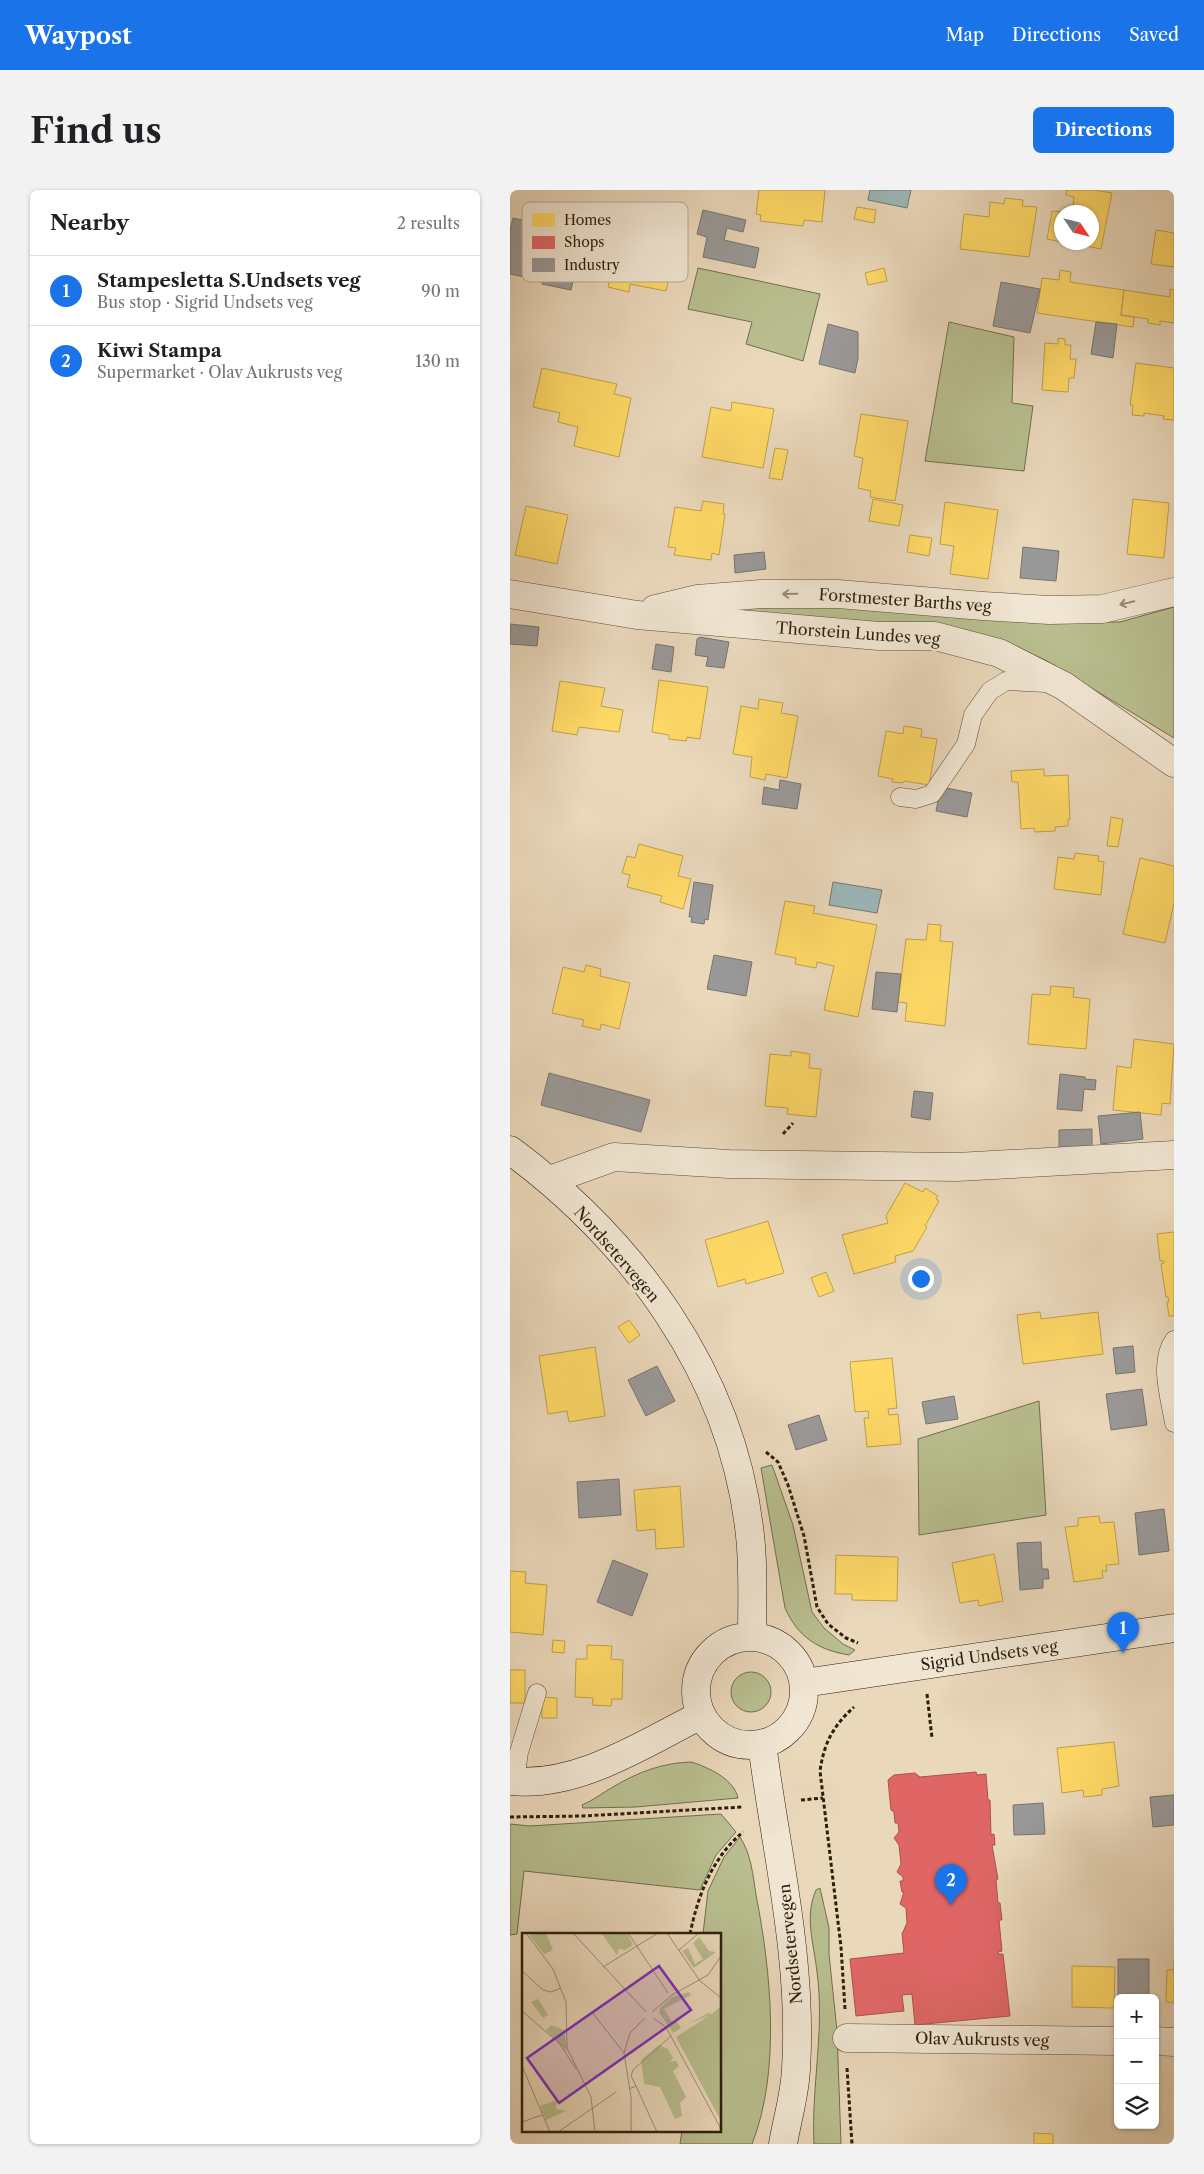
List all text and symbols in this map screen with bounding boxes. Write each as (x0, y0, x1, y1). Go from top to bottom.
text: Waypost (25, 21, 132, 50)
text: Map (945, 24, 984, 46)
text: Directions (1012, 24, 1101, 46)
text: Saved (1129, 24, 1179, 46)
button: Directions (1033, 107, 1174, 153)
text: Find us (30, 109, 162, 152)
legend (522, 202, 688, 282)
north arrow (1054, 205, 1099, 250)
text: Nearby (50, 210, 129, 235)
text: Homes (564, 211, 611, 229)
text: 2 results (397, 213, 460, 233)
text: Shops (564, 233, 604, 251)
text: Industry (564, 256, 620, 274)
text: Stampesletta S.Undsets veg (97, 269, 360, 292)
text: 1 (62, 281, 70, 301)
text: 90 m (421, 281, 460, 301)
text: Bus stop · Sigrid Undsets veg (97, 292, 313, 312)
text: Kiwi Stampa (97, 339, 222, 362)
text: 2 (61, 351, 71, 371)
text: 130 m (415, 351, 460, 371)
text: Supermarket · Olav Aukrusts veg (97, 362, 342, 382)
street label: Forstmester Barths veg (818, 584, 993, 616)
one-way arrow (783, 589, 799, 599)
one-way arrow (1119, 599, 1135, 609)
street label: Thorstein Lundes veg (775, 617, 941, 649)
street label: Nordsetervegen (570, 1202, 664, 1306)
your location (908, 1266, 934, 1292)
pin: 1 (1107, 1612, 1139, 1653)
street label: Sigrid Undsets veg (919, 1635, 1059, 1675)
pin: 2 (935, 1864, 967, 1905)
street label: Nordsetervegen (774, 1883, 806, 2005)
inset map (522, 1933, 721, 2132)
map controls (1114, 1994, 1159, 2129)
button: + (1114, 1994, 1159, 2039)
street label: Olav Aukrusts veg (915, 2028, 1050, 2050)
button: − (1114, 2039, 1159, 2084)
button: layers (1114, 2084, 1159, 2129)

